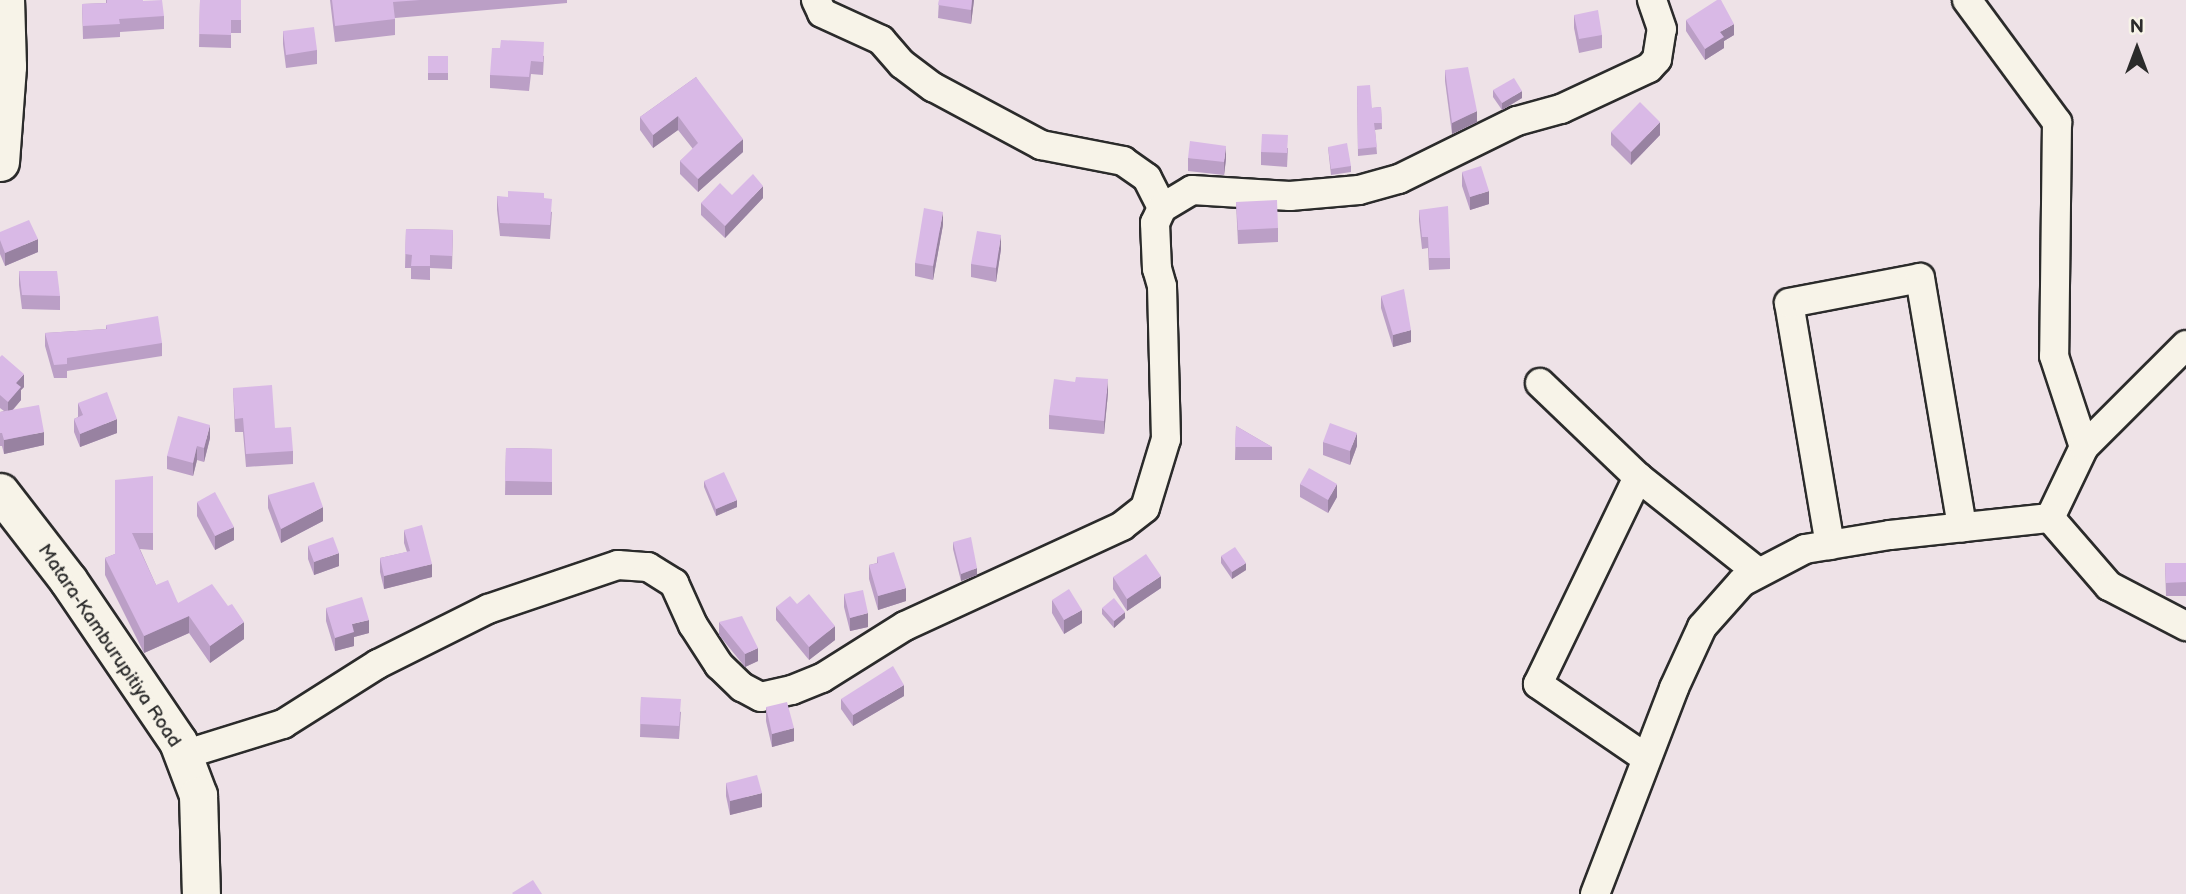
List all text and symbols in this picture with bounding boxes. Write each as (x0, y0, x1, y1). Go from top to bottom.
north arrow (2102, 14, 2172, 84)
text: N (2130, 16, 2144, 39)
street label: Matara-Kamburupitiya Road (32, 540, 186, 752)

